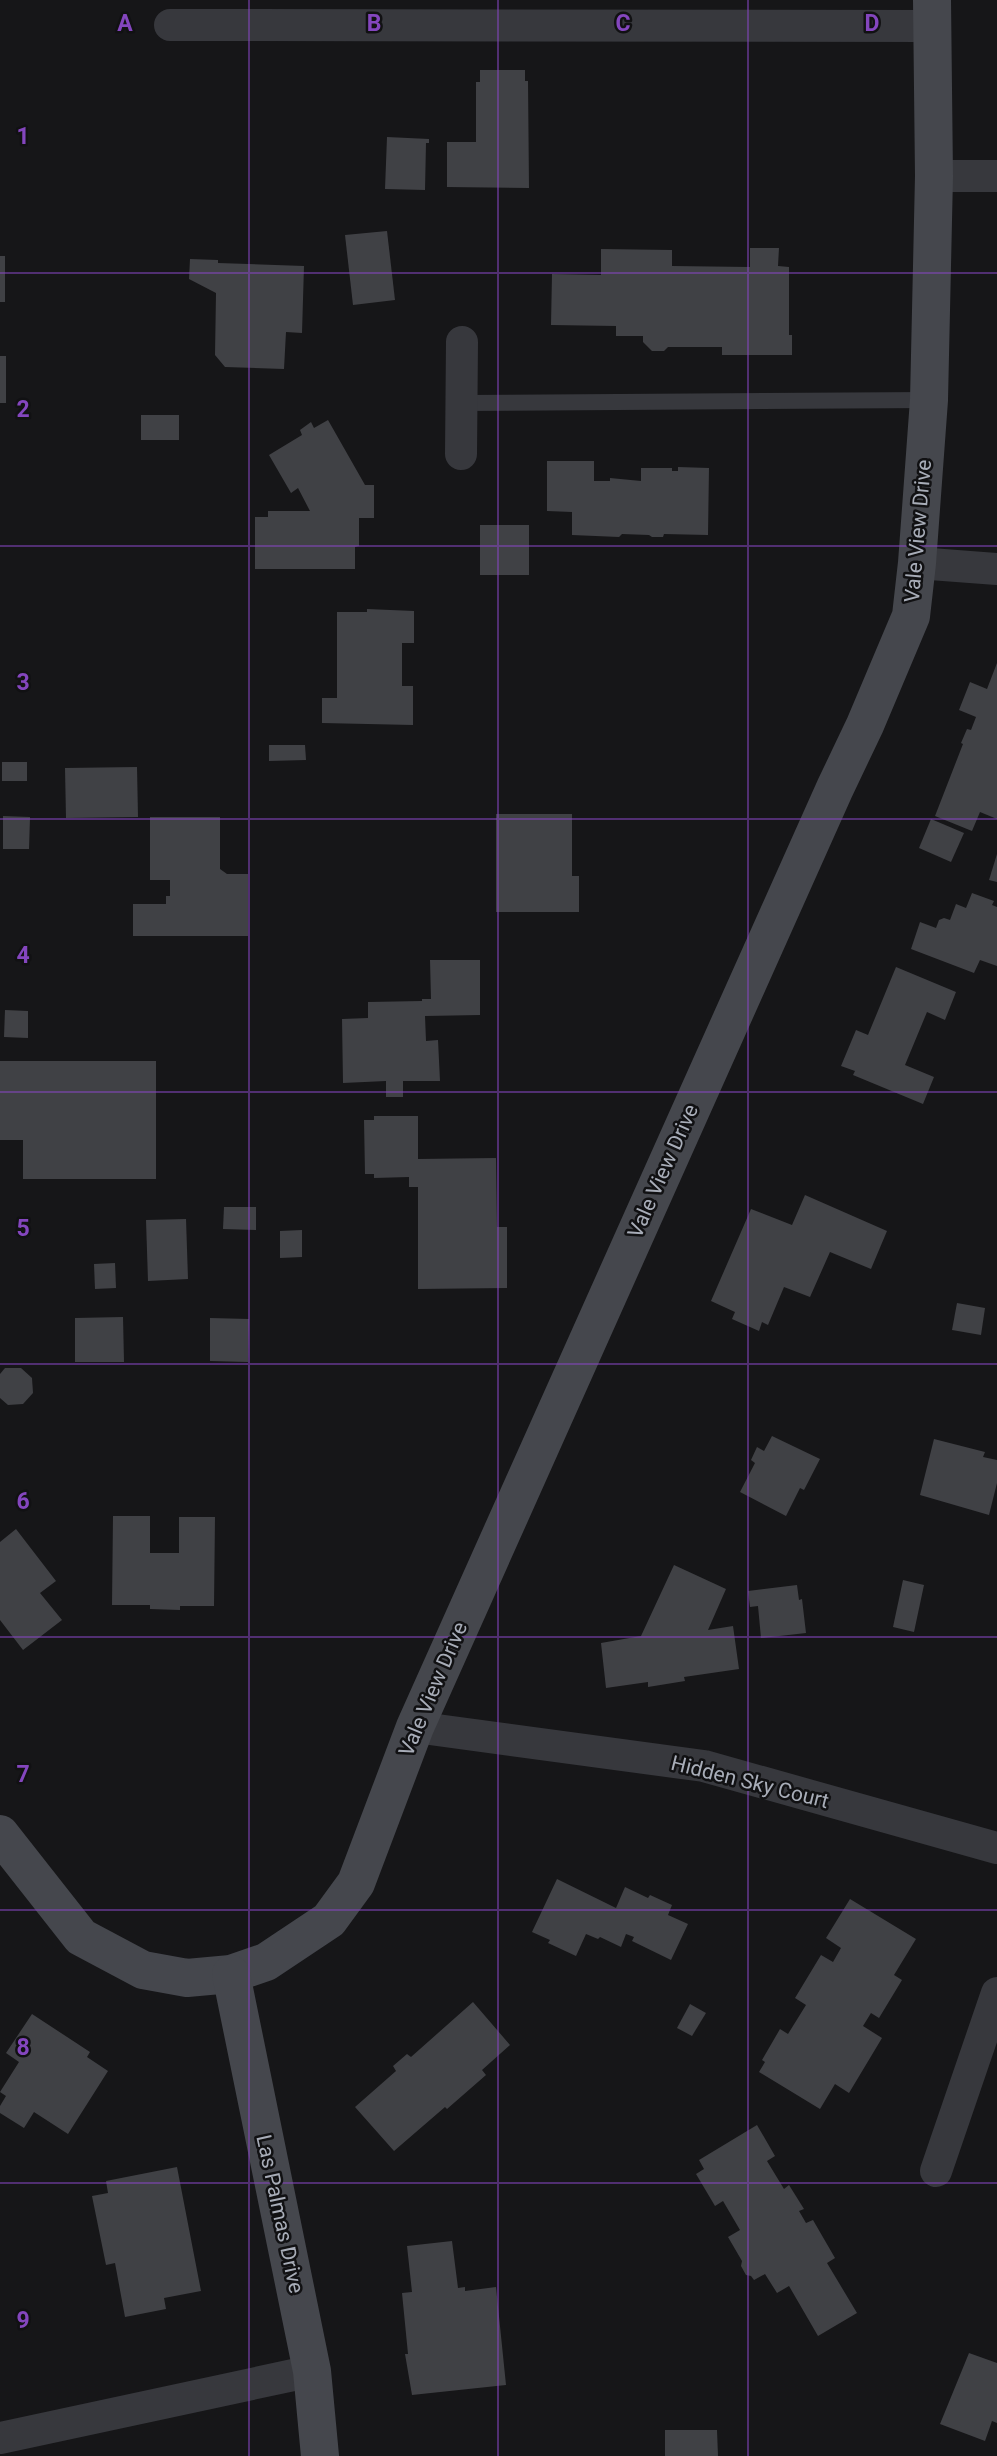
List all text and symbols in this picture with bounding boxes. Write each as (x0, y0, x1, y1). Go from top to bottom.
text: A (117, 10, 133, 37)
text: B (367, 10, 381, 37)
text: C (615, 10, 631, 37)
text: D (865, 10, 879, 37)
text: 1 (16, 123, 30, 150)
text: 2 (16, 396, 30, 423)
street label: Vale View Drive (900, 458, 936, 604)
text: 3 (16, 669, 30, 696)
text: 4 (16, 942, 30, 969)
street label: Vale View Drive (623, 1101, 703, 1241)
text: 5 (16, 1215, 30, 1242)
text: 6 (16, 1488, 30, 1515)
street label: Vale View Drive (394, 1618, 472, 1760)
street label: Hidden Sky Court (669, 1751, 831, 1813)
text: 7 (16, 1761, 30, 1788)
text: 8 (16, 2034, 30, 2061)
street label: Las Palmas Drive (251, 2133, 309, 2295)
text: 9 (16, 2307, 30, 2334)

